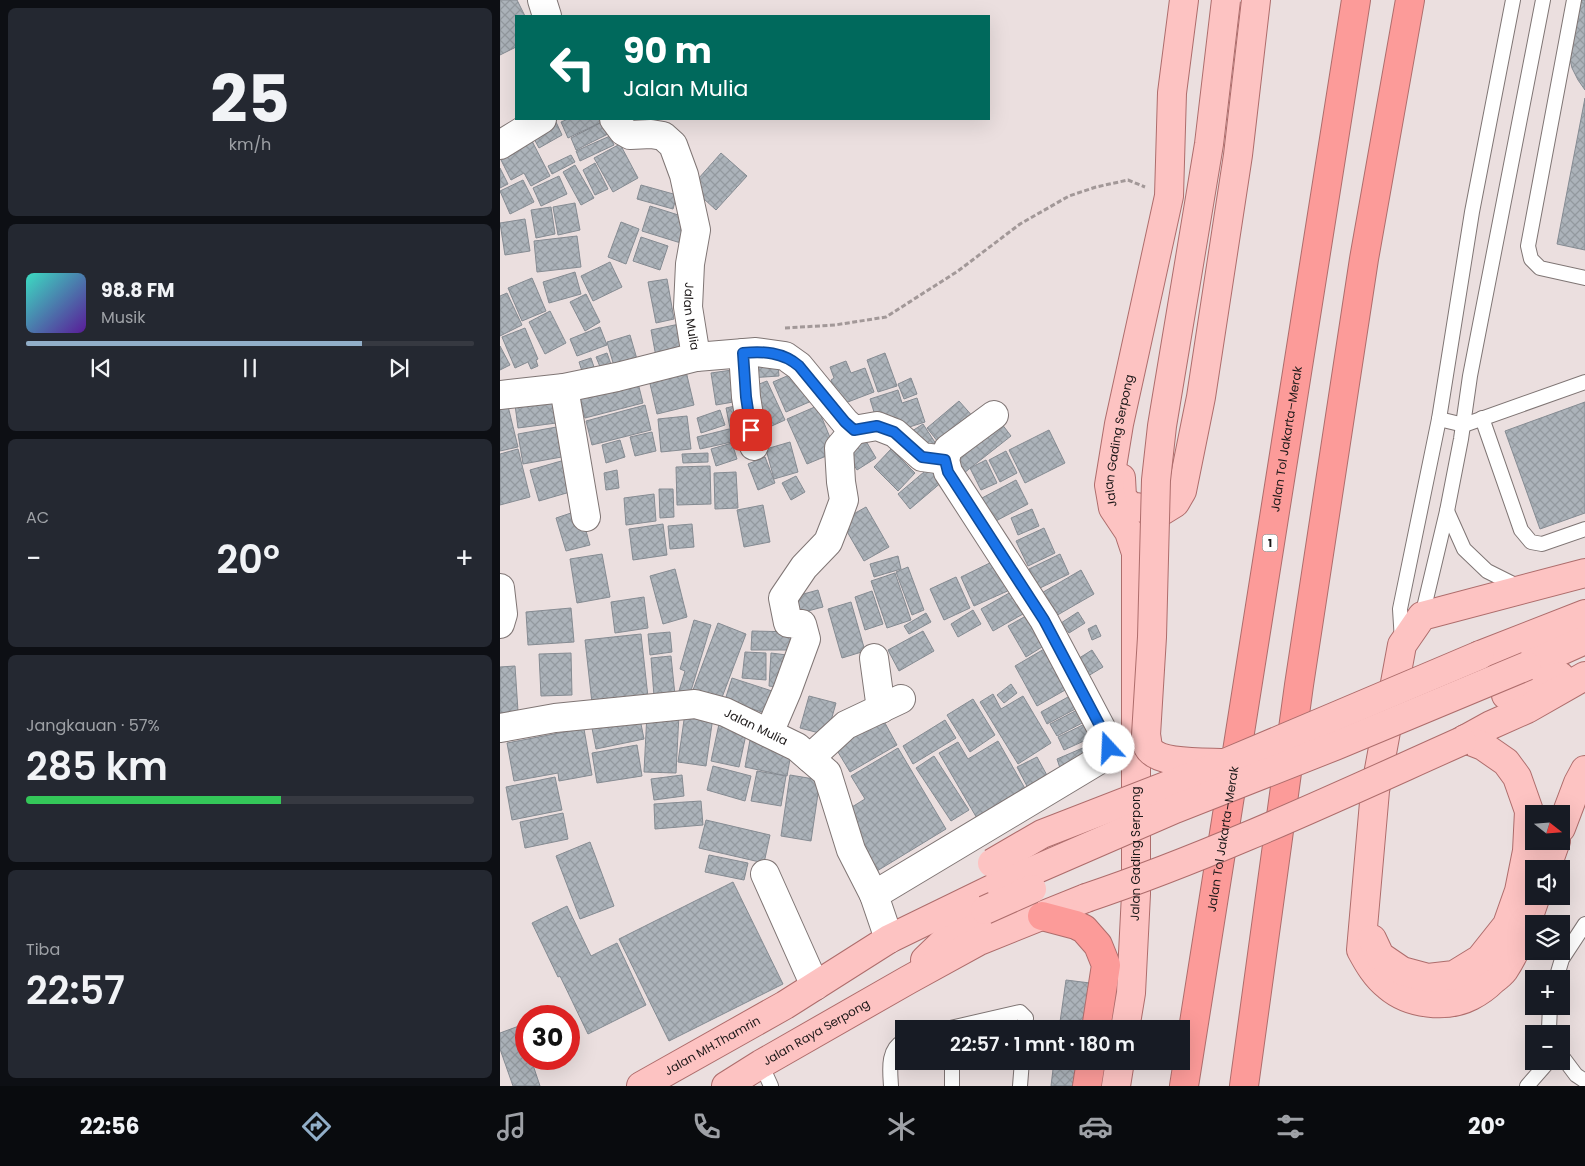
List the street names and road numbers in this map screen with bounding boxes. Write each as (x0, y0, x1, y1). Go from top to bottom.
street label: Jalan Mulia (680, 282, 704, 351)
street label: Jalan Tol Jakarta–Merak (1266, 364, 1306, 513)
street label: Jalan Gading Serpong (1100, 373, 1138, 508)
road number: 1 (1262, 534, 1278, 552)
street label: Jalan Mulia (722, 704, 791, 749)
street label: Jalan Tol Jakarta–Merak (1203, 764, 1243, 913)
street label: Jalan Gading Serpong (1126, 786, 1144, 921)
street label: Jalan Raya Serpong (759, 995, 873, 1069)
street label: Jalan MH.Thamrin (661, 1012, 763, 1079)

